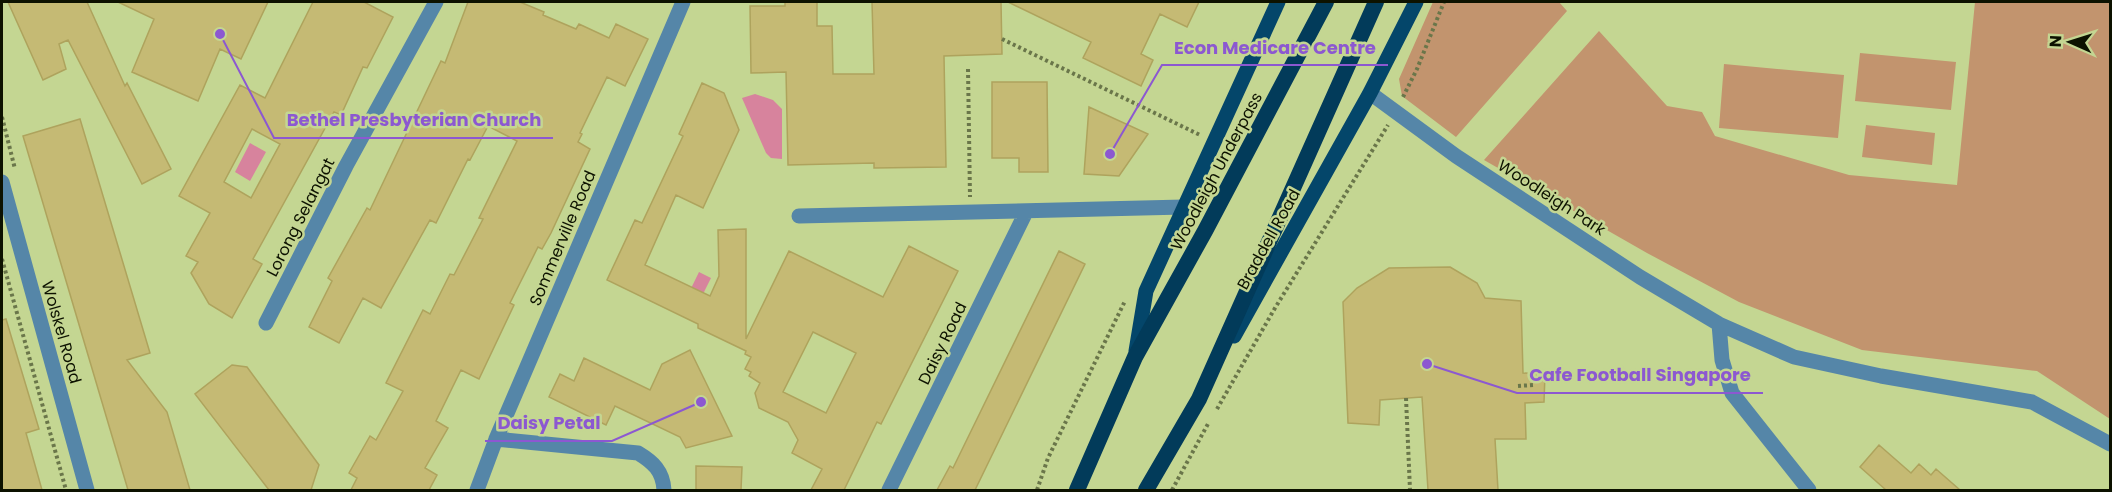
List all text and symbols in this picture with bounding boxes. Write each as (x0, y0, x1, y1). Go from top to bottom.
north arrow (2040, 12, 2100, 72)
callout: Econ Medicare Centre (1162, 29, 1388, 65)
text: Econ Medicare Centre (1174, 35, 1376, 60)
text: N (2044, 35, 2067, 48)
street label: Woodleigh Underpass (1165, 88, 1268, 254)
callout: Bethel Presbyterian Church (274, 102, 553, 138)
text: Bethel Presbyterian Church (287, 107, 541, 132)
street label: Lorong Selangat (261, 154, 340, 281)
street label: Woodleigh Park (1493, 154, 1611, 241)
street label: Sommerville Road (524, 167, 601, 309)
street label: Braddell Road (1231, 185, 1306, 294)
street label: Wolskel Road (36, 278, 87, 386)
street label: Daisy Road (913, 298, 972, 388)
callout: Cafe Football Singapore (1517, 357, 1763, 393)
text: Cafe Football Singapore (1529, 362, 1751, 387)
callout: Daisy Petal (485, 405, 612, 441)
text: Daisy Petal (497, 410, 601, 435)

